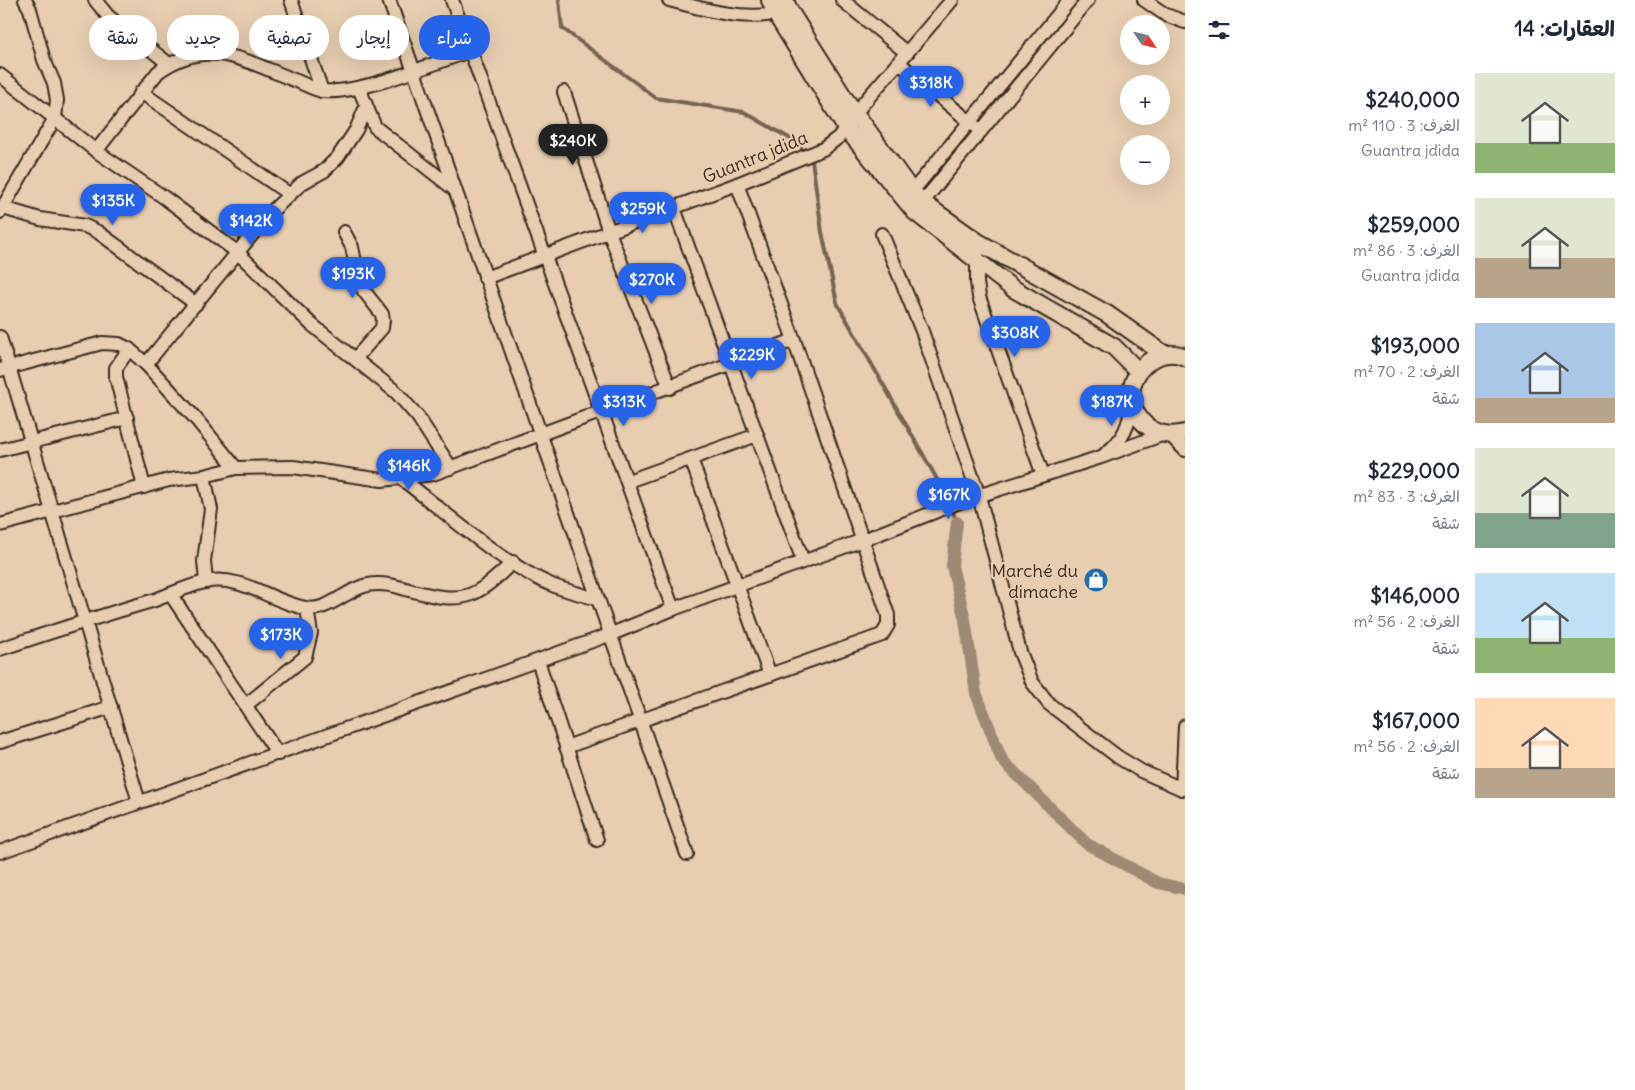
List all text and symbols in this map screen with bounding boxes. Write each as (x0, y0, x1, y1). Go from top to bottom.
chip: شقة (89, 15, 157, 60)
chip: جديد (167, 15, 239, 60)
chip: تصفية (249, 15, 329, 60)
chip: إيجار (339, 15, 409, 60)
chip: شراء (419, 15, 490, 60)
north arrow (1120, 15, 1170, 65)
map controls (1120, 15, 1170, 185)
text: العقارات: 14 (1514, 15, 1615, 42)
icon: filters (1205, 16, 1233, 44)
pin: $318K (896, 66, 966, 108)
text: $318K (909, 72, 953, 92)
button: + (1120, 75, 1170, 125)
text: $240,000 (1365, 86, 1460, 113)
icon: home (1515, 93, 1575, 153)
text: الغرف: 3 · 110 m² (1348, 115, 1460, 135)
pin: $240K (538, 124, 608, 166)
street label: Guantra jdida (699, 125, 811, 189)
text: $240K (549, 130, 597, 150)
button: − (1120, 135, 1170, 185)
text: Guantra jdida (1361, 140, 1460, 160)
pin: $135K (78, 184, 148, 226)
text: $135K (91, 190, 135, 210)
pin: $259K (608, 192, 678, 234)
text: $259K (620, 198, 666, 218)
pin: $142K (216, 204, 286, 246)
text: $142K (230, 210, 272, 230)
text: $259,000 (1367, 211, 1460, 238)
icon: home (1515, 218, 1575, 278)
text: الغرف: 3 · 86 m² (1353, 240, 1460, 260)
pin: $193K (318, 256, 388, 299)
pin: $270K (617, 262, 687, 305)
text: $193K (331, 263, 375, 283)
text: Guantra jdida (1361, 265, 1460, 285)
text: $270K (629, 269, 675, 289)
pin: $308K (980, 316, 1050, 358)
text: $308K (991, 322, 1039, 342)
text: $193,000 (1371, 332, 1460, 359)
pin: $229K (717, 338, 787, 380)
icon: home (1515, 343, 1575, 403)
text: $229K (729, 344, 775, 364)
text: الغرف: 2 · 70 m² (1354, 361, 1460, 381)
pin: $313K (589, 384, 659, 427)
pin: $187K (1077, 384, 1147, 427)
text: شقة (1432, 388, 1460, 408)
text: $313K (602, 391, 646, 411)
text: $187K (1091, 391, 1133, 411)
pin: $146K (374, 448, 444, 491)
text: $146K (387, 455, 431, 475)
text: $229,000 (1368, 457, 1460, 484)
icon: home (1515, 468, 1575, 528)
pin: $167K (914, 478, 984, 520)
text: $167K (928, 484, 970, 504)
text: الغرف: 3 · 83 m² (1353, 486, 1460, 506)
text: شقة (1432, 513, 1460, 533)
place label: Marché du dimache (991, 559, 1078, 603)
shop icon: Marché du dimache (1083, 567, 1109, 593)
text: $146,000 (1370, 582, 1460, 609)
icon: home (1515, 593, 1575, 653)
text: الغرف: 2 · 56 m² (1353, 611, 1460, 631)
pin: $173K (246, 618, 316, 660)
text: $173K (260, 624, 302, 644)
text: شقة (1432, 638, 1460, 658)
text: $167,000 (1372, 707, 1460, 734)
icon: home (1515, 718, 1575, 778)
text: الغرف: 2 · 56 m² (1353, 736, 1460, 756)
text: شقة (1432, 763, 1460, 783)

